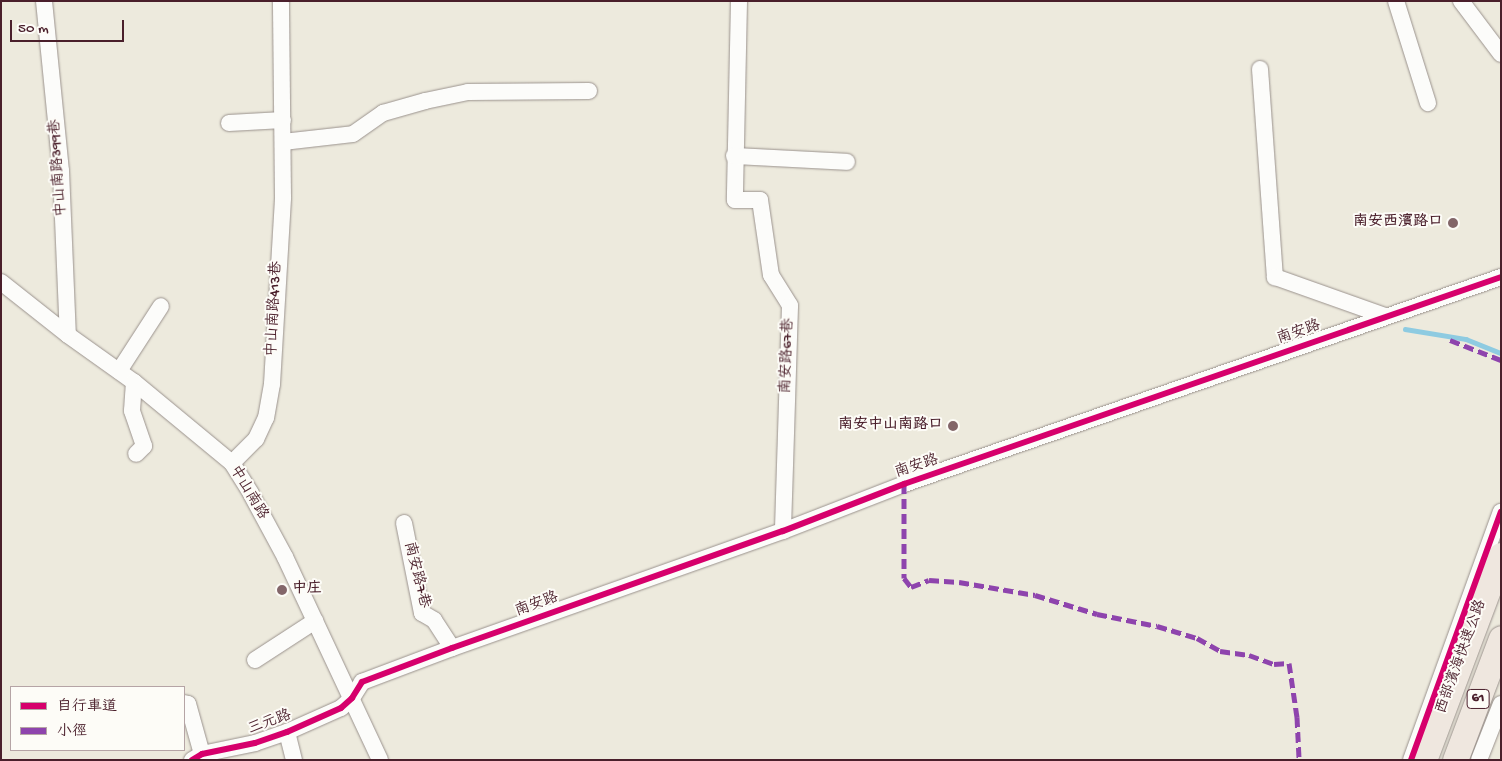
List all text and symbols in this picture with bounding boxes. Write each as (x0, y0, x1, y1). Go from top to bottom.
scale bar (12, 10, 126, 42)
text: 50 m (18, 20, 49, 38)
street label: 中山南路399巷 (47, 119, 71, 217)
place label: 南安西濱路口 (1353, 214, 1443, 232)
marker: 南安西濱路口 (1447, 217, 1459, 229)
street label: 中山南路413巷 (264, 261, 286, 357)
street label: 南安路 (1275, 317, 1323, 349)
street label: 南安路67巷 (778, 318, 798, 394)
place label: 南安中山南路口 (838, 417, 943, 435)
marker: 南安中山南路口 (947, 420, 959, 432)
street label: 南安路 (893, 451, 941, 483)
street label: 中山南路 (225, 463, 271, 523)
street label: 南安路7巷 (399, 540, 433, 610)
place label: 中庄 (292, 581, 322, 599)
marker: 中庄 (276, 584, 288, 596)
street label: 南安路 (513, 589, 561, 621)
street label: 西部濱海快速公路 (1433, 598, 1491, 716)
legend (10, 686, 185, 751)
road number: 61 (1466, 688, 1490, 711)
text: 自行車道 (57, 698, 117, 716)
street label: 三元路 (246, 707, 294, 739)
text: 小徑 (57, 723, 87, 741)

